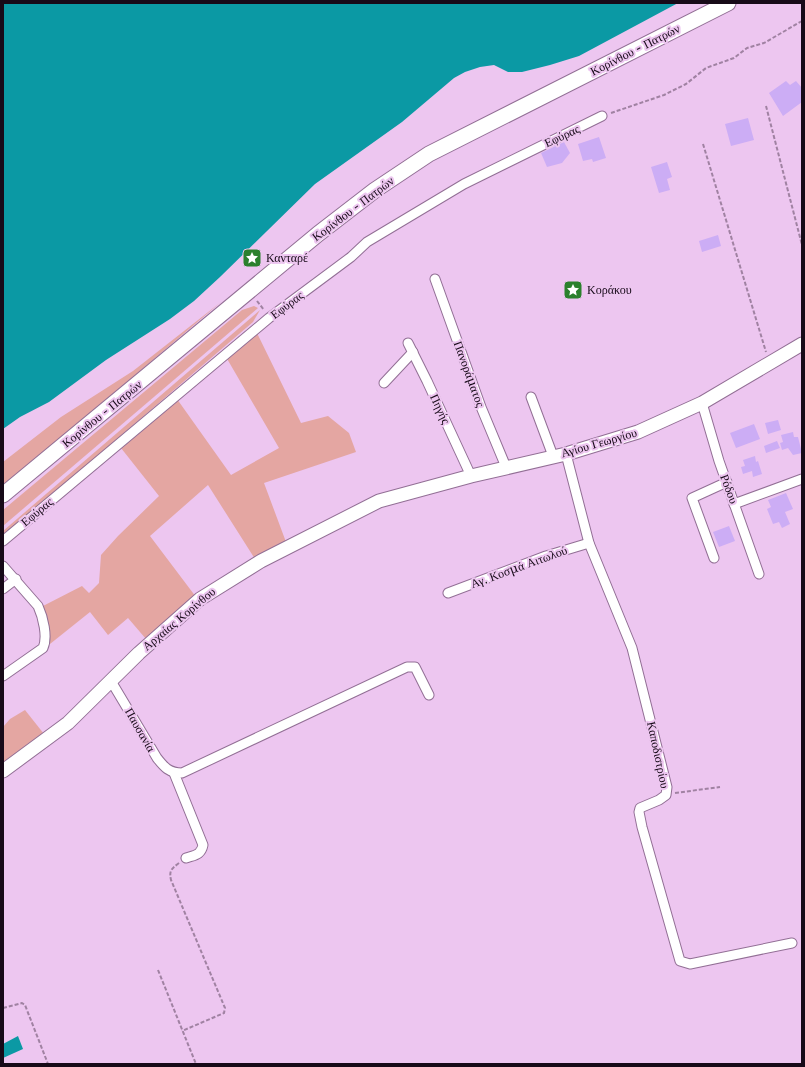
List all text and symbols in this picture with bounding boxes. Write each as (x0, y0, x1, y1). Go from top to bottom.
street label: Κορίνθου - Πατρών (587, 20, 683, 79)
street label: Εφύρας (542, 121, 582, 150)
street label: Κορίνθου - Πατρών (309, 173, 397, 244)
place icon: Κανταρέ (241, 247, 263, 269)
place label: Κανταρέ (266, 250, 308, 265)
place icon: Κοράκου (562, 279, 584, 301)
place label: Κοράκου (587, 282, 632, 297)
street label: Εφύρας (267, 287, 306, 322)
street label: Πανοράματος (451, 339, 488, 409)
street label: Κορίνθου - Πατρών (59, 376, 145, 450)
street label: Πηγής (427, 391, 454, 426)
street label: Αγίου Γεωργίου (559, 425, 639, 460)
street label: Ρόδου (717, 472, 742, 506)
street label: Εφύρας (18, 494, 56, 529)
street label: Αγ. Κοσμά Αιτωλού (468, 542, 569, 591)
street label: Αρχαίας Κορίνθου (139, 584, 218, 654)
street label: Παυσανία (122, 705, 159, 755)
street label: Καποδιστρίου (644, 720, 673, 790)

